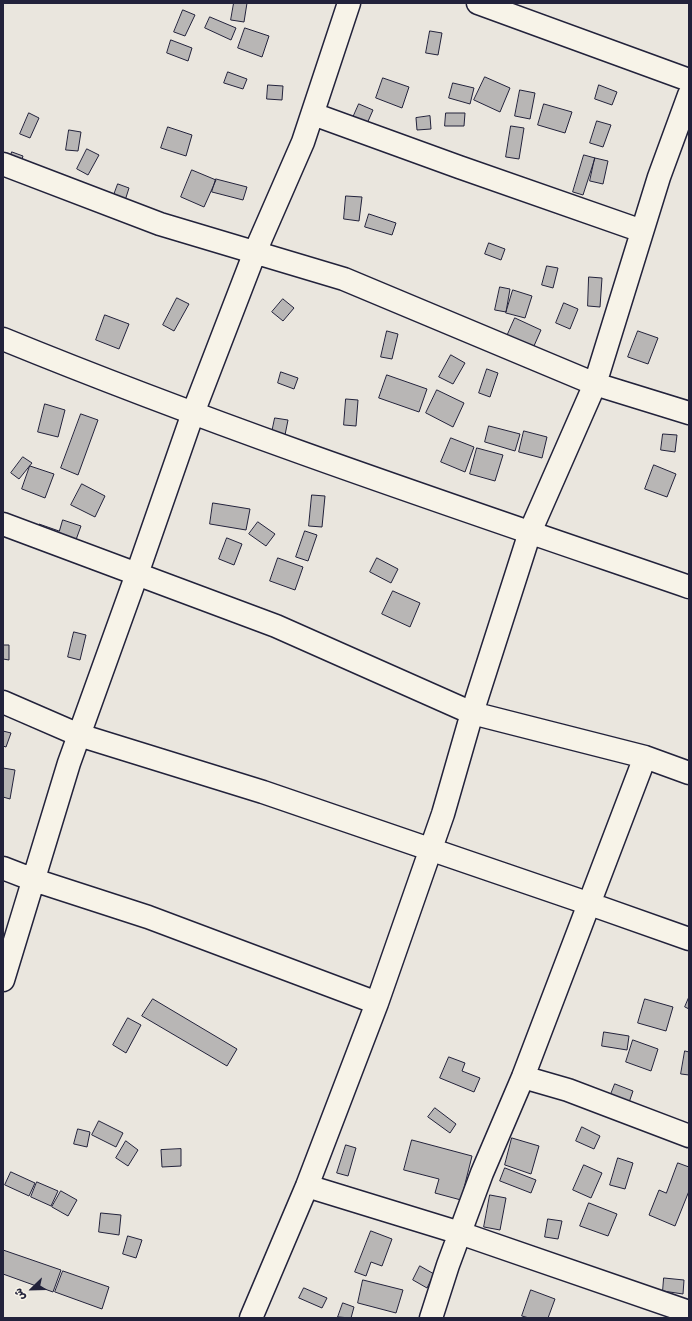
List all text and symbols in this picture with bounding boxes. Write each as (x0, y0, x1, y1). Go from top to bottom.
north arrow (12, 1269, 52, 1309)
text: ش (13, 1286, 29, 1302)

